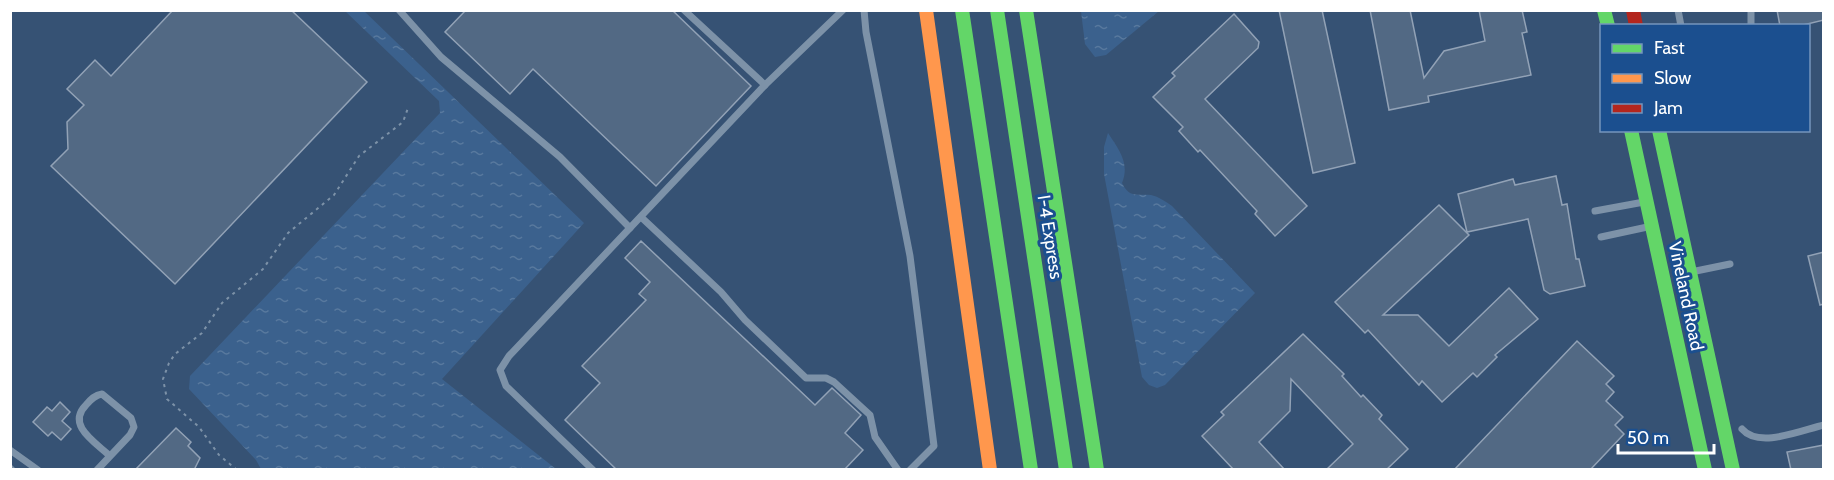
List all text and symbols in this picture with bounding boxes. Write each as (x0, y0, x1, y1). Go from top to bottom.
legend (1600, 24, 1810, 132)
text: Fast (1654, 37, 1685, 59)
text: Slow (1654, 67, 1691, 89)
text: Jam (1653, 97, 1683, 119)
street label: I-4 Express (1033, 193, 1067, 281)
street label: Vineland Road (1664, 239, 1708, 353)
scale bar (1618, 417, 1714, 455)
text: 50 m (1627, 427, 1669, 449)

